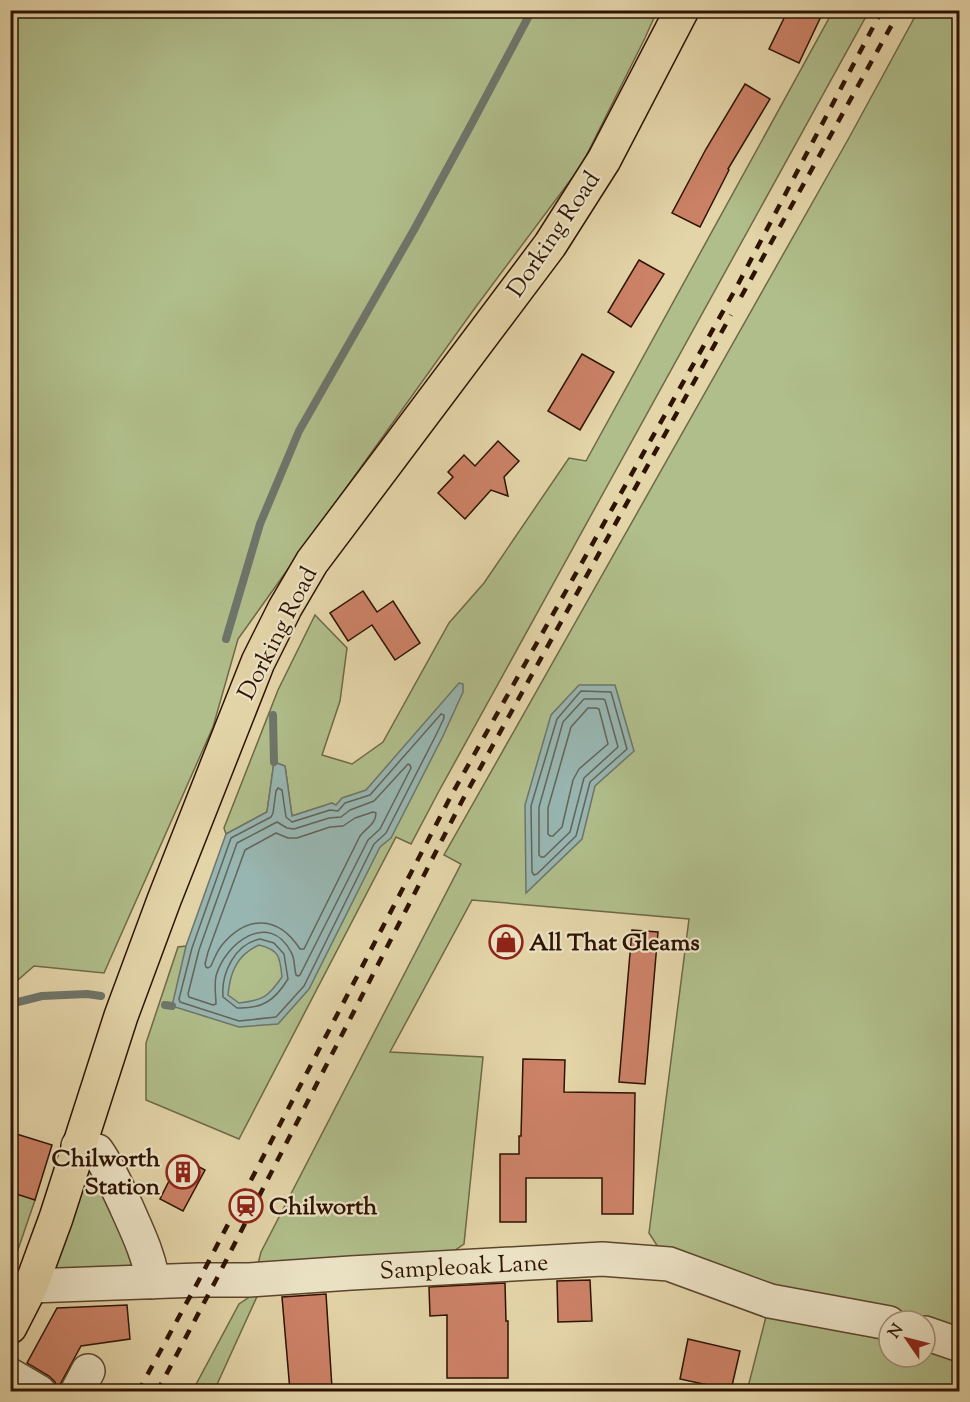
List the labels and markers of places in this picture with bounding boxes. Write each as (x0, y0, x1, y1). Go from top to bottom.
shop icon: All That Gleams (488, 924, 524, 960)
place label: All That Gleams (529, 927, 700, 961)
place label: Chilworth Station (52, 1143, 161, 1205)
building icon: Chilworth Station (165, 1154, 201, 1190)
station icon: Chilworth (228, 1188, 264, 1224)
place label: Chilworth (269, 1191, 378, 1225)

